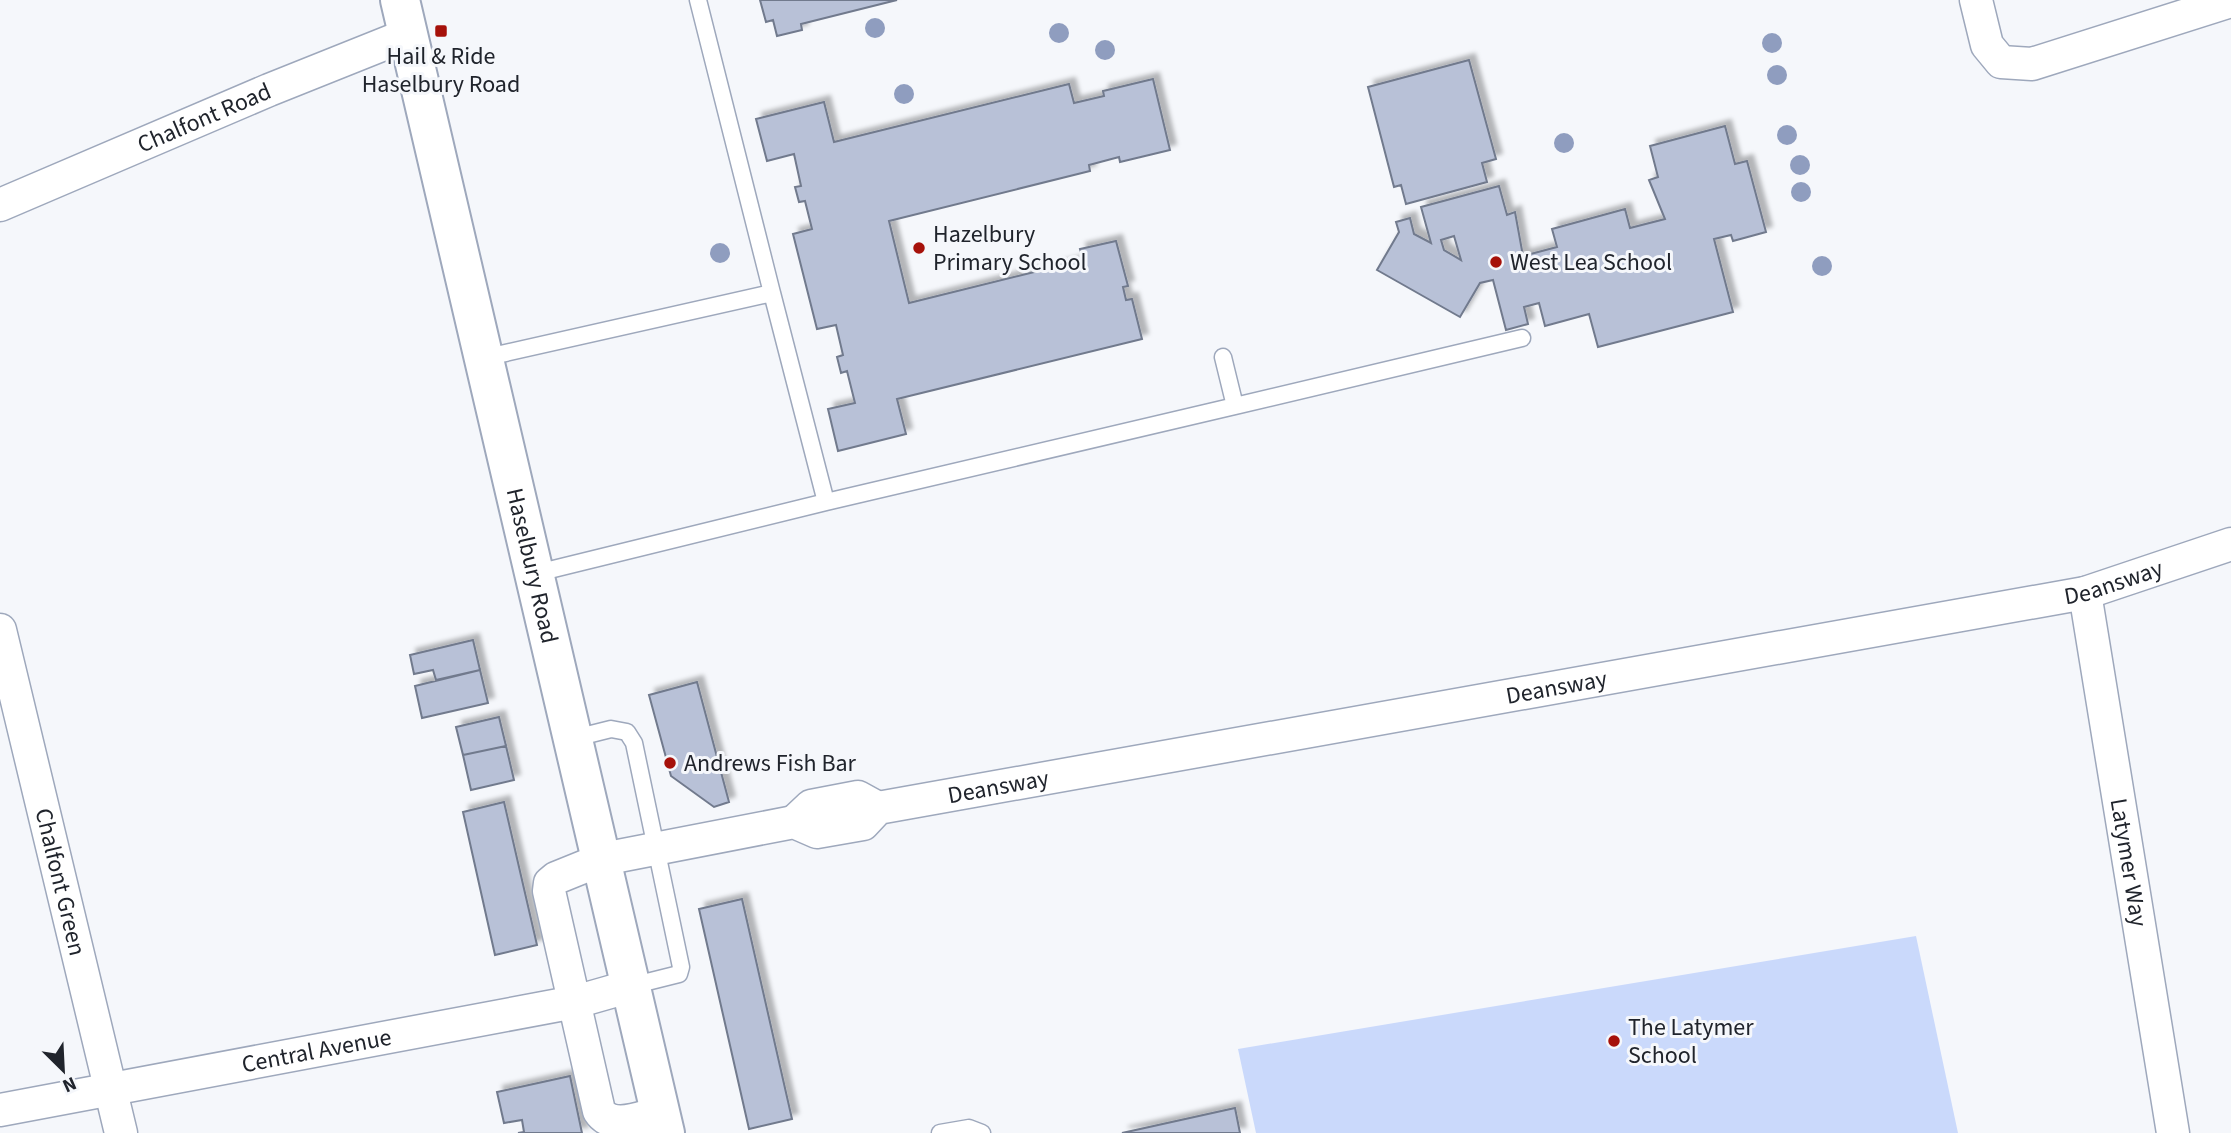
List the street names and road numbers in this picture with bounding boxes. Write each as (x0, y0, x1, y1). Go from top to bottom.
street label: Chalfont Road (132, 74, 276, 162)
street label: Haselbury Road (497, 484, 567, 647)
street label: Deansway (2061, 551, 2167, 614)
street label: Deansway (1503, 661, 1610, 713)
street label: Deansway (945, 760, 1051, 813)
street label: Latymer Way (2101, 796, 2157, 929)
street label: Chalfont Green (26, 804, 95, 959)
street label: Central Avenue (239, 1019, 394, 1082)

